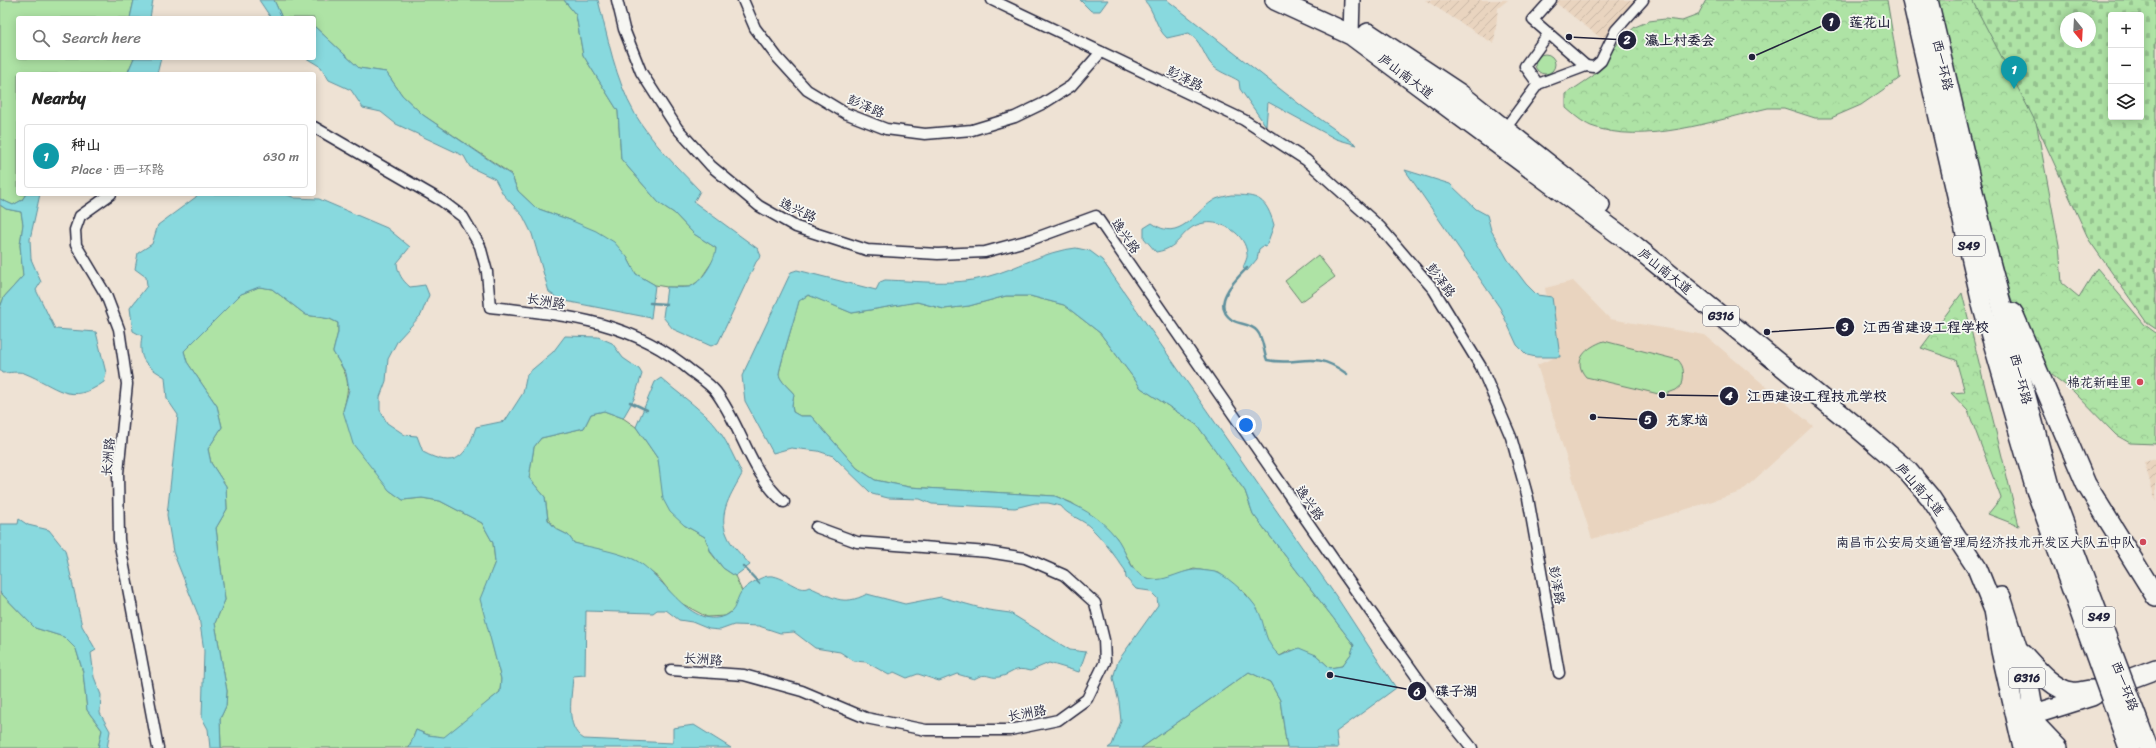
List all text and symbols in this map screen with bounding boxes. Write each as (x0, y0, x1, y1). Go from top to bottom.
callout: 莲花山 (1821, 9, 1899, 35)
text: 莲花山 (1849, 10, 1891, 35)
text: 1 (1828, 11, 1834, 33)
north arrow (2060, 12, 2096, 48)
map controls (2108, 12, 2144, 120)
button: + (2108, 12, 2144, 48)
search box (16, 16, 316, 60)
text: Search here (62, 25, 141, 51)
icon: search (30, 27, 52, 49)
callout: 瀛上村委会 (1617, 27, 1723, 53)
text: 瀛上村委会 (1645, 28, 1715, 53)
text: 2 (1623, 29, 1631, 51)
street label: 西一环路 (1926, 37, 1960, 93)
street label: 庐山南大道 (1373, 47, 1439, 105)
button: − (2108, 48, 2144, 84)
pin: 1 (2001, 56, 2027, 89)
street label: 彭泽路 (1162, 59, 1208, 97)
text: Nearby (32, 83, 86, 113)
button: layers (2108, 84, 2144, 120)
street label: 彭泽路 (844, 88, 888, 124)
text: 种山 (71, 132, 101, 158)
text: 1 (43, 145, 49, 168)
text: 630 m (263, 145, 299, 168)
text: Place · 西一环路 (71, 158, 165, 181)
street label: 逸兴路 (775, 191, 821, 229)
street label: 逸兴路 (1105, 213, 1147, 259)
road number: S49 (1953, 236, 1985, 256)
street label: 庐山南大道 (1632, 242, 1698, 300)
street label: 彭泽路 (1420, 257, 1462, 303)
street label: 长洲路 (525, 287, 567, 315)
road number: G316 (1703, 306, 1739, 326)
callout: 江西省建设工程学校 (1835, 314, 1997, 340)
text: 江西省建设工程学校 (1863, 315, 1989, 340)
text: 3 (1841, 316, 1849, 338)
street label: 西一环路 (2003, 351, 2039, 407)
place label: 棉花新畦里 (2067, 371, 2132, 394)
marker: 棉花新畦里 (2135, 377, 2145, 387)
callout: 江西建设工程技术学校 (1719, 383, 1895, 409)
text: 江西建设工程技术学校 (1747, 384, 1887, 409)
text: 4 (1724, 385, 1733, 407)
callout: 充家垴 (1638, 407, 1716, 433)
text: 充家垴 (1666, 408, 1708, 433)
text: 5 (1644, 409, 1652, 431)
your location (1236, 415, 1256, 435)
street label: 长洲路 (95, 437, 121, 477)
street label: 庐山南大道 (1890, 457, 1950, 521)
street label: 逸兴路 (1289, 480, 1331, 526)
place label: 南昌市公安局交通管理局经济技术开发区大队五中队 (1836, 531, 2135, 554)
marker: 南昌市公安局交通管理局经济技术开发区大队五中队 (2138, 537, 2148, 547)
street label: 彭泽路 (1542, 564, 1572, 606)
road number: S49 (2083, 607, 2115, 627)
street label: 长洲路 (683, 646, 723, 672)
street label: 西一环路 (2105, 658, 2145, 714)
road number: G316 (2009, 668, 2045, 688)
callout: 碟子湖 (1407, 678, 1485, 704)
text: 碟子湖 (1435, 679, 1477, 704)
text: 6 (1413, 681, 1421, 703)
street label: 长洲路 (1006, 698, 1048, 728)

